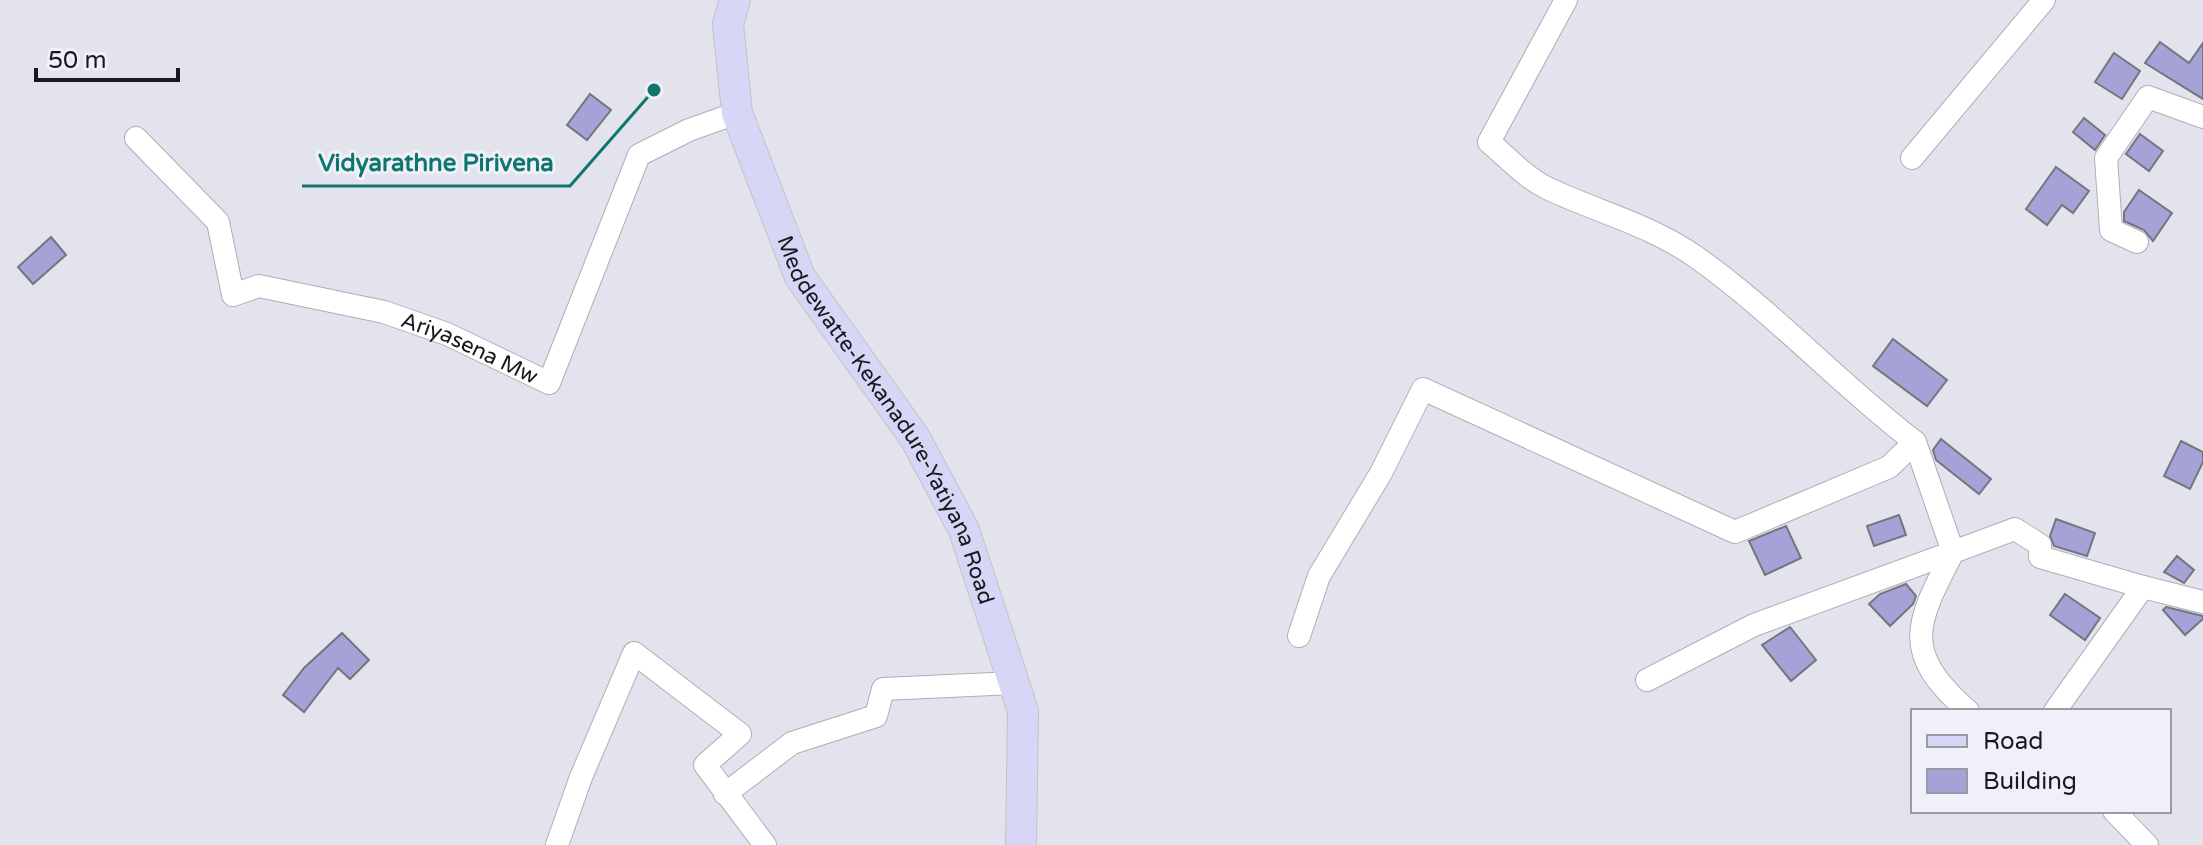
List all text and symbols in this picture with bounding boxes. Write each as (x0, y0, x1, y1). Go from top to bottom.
scale bar (36, 32, 178, 82)
text: 50 m (48, 46, 106, 75)
callout: Vidyarathne Pirivena (302, 138, 570, 186)
text: Vidyarathne Pirivena (318, 149, 554, 178)
street label: Meddewatte-Kekanadure-Yatiyana Road (771, 232, 999, 608)
street label: Ariyasena Mw (398, 307, 542, 390)
legend (1911, 709, 2171, 813)
text: Road (1983, 727, 2043, 756)
text: Building (1983, 767, 2077, 796)

